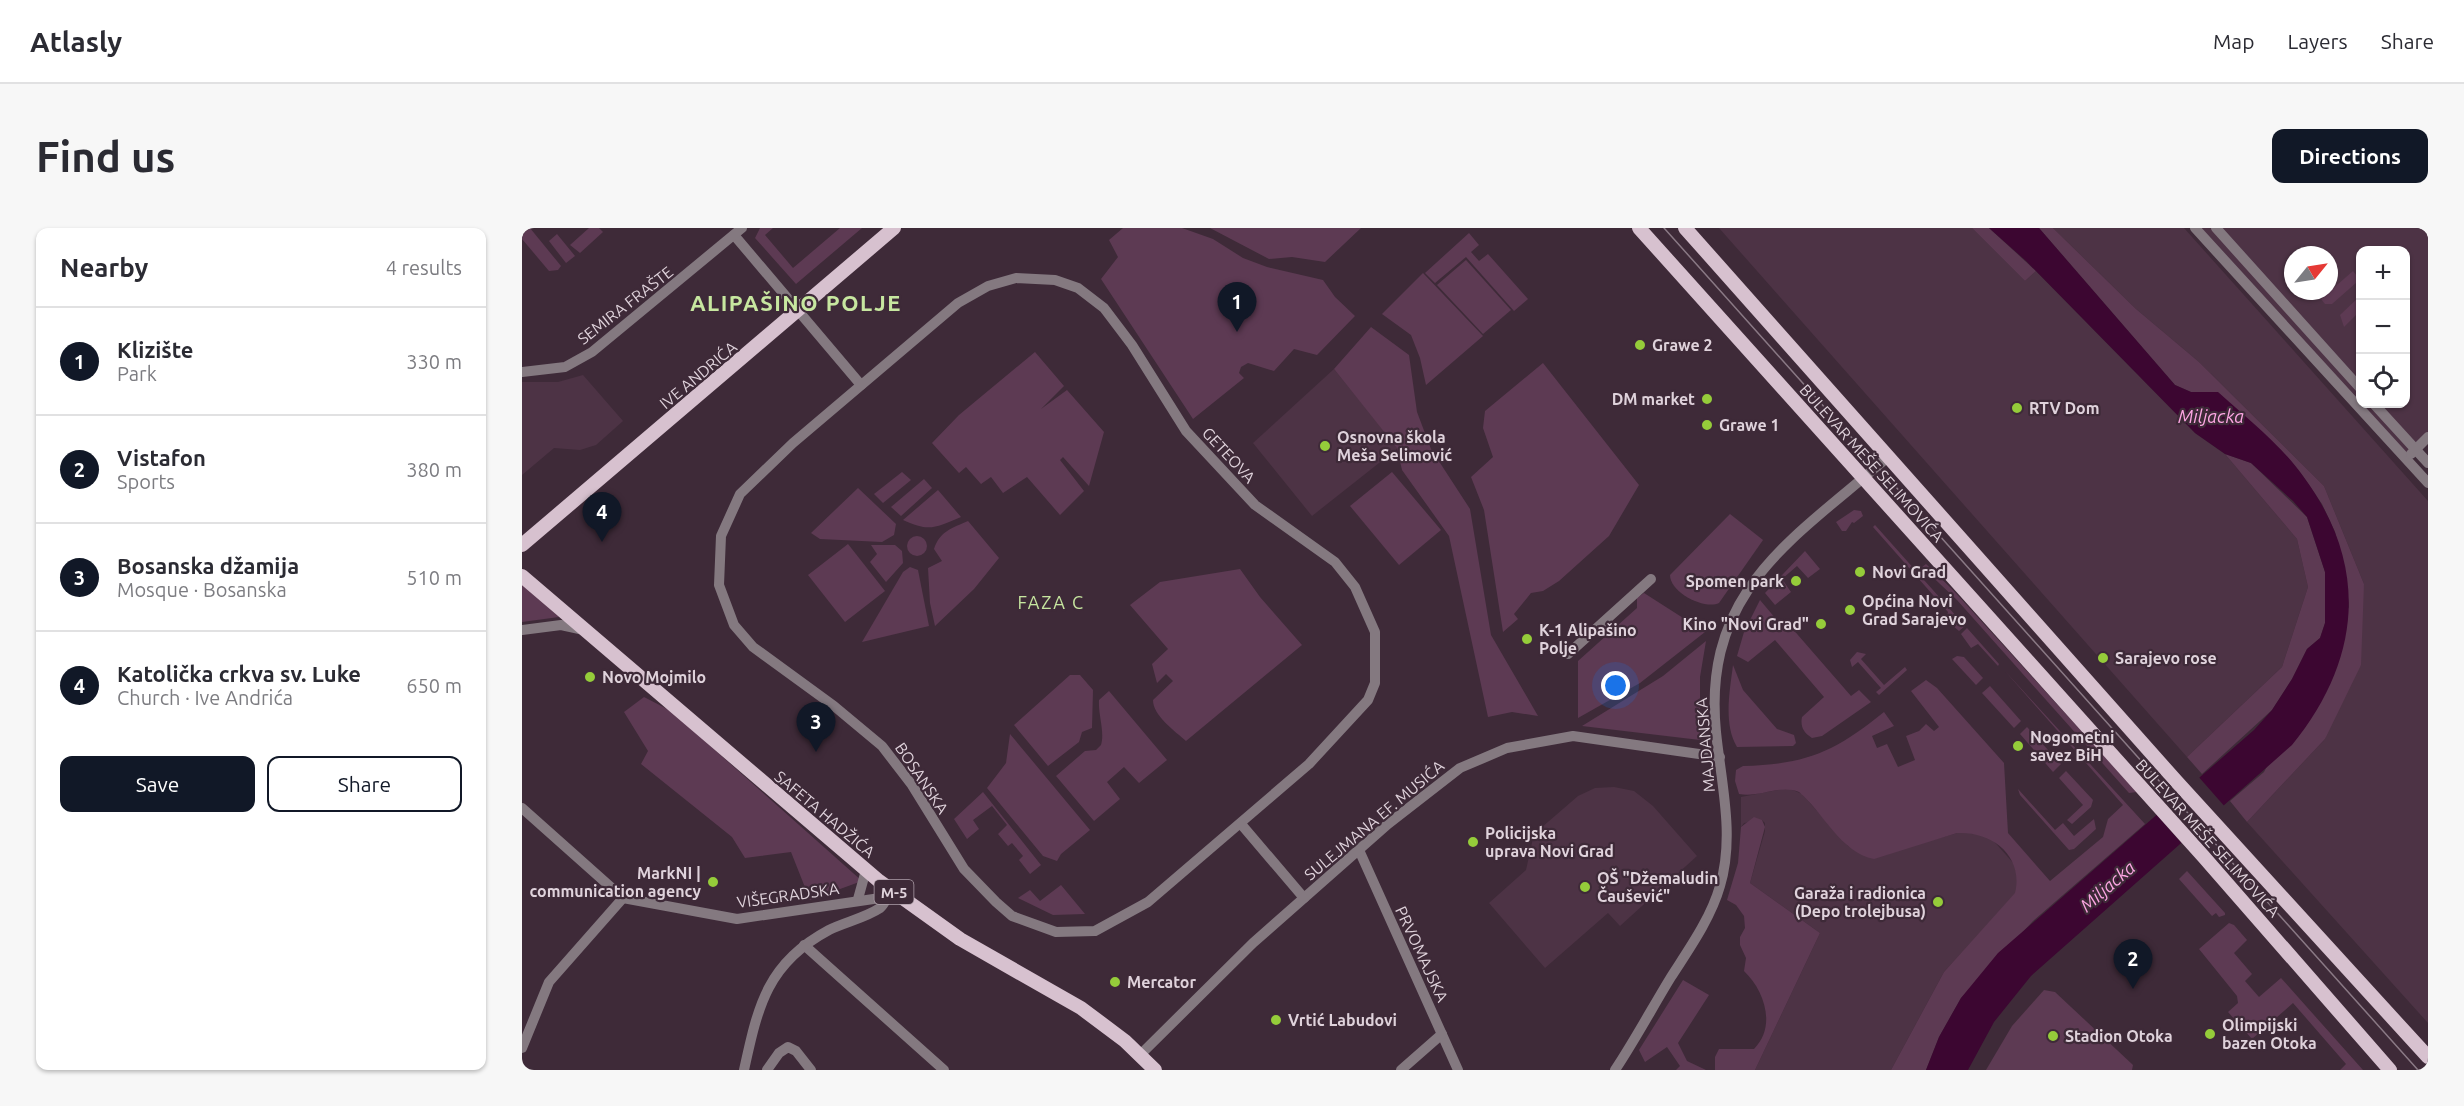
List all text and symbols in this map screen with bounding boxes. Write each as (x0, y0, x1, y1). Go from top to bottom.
text: Atlasly (30, 26, 122, 57)
text: Map (2213, 29, 2254, 53)
text: Layers (2287, 29, 2348, 53)
text: Share (2381, 29, 2434, 53)
button: Directions (2272, 129, 2428, 183)
text: Find us (36, 133, 175, 180)
north arrow (2284, 246, 2338, 300)
map controls (2356, 246, 2410, 408)
button: + (2356, 246, 2410, 300)
text: Nearby (60, 253, 148, 282)
text: 4 results (386, 256, 462, 279)
street label: SEMIRA FRAŠTE (573, 262, 676, 348)
pin: 1 (1218, 282, 1256, 332)
district label: ALIPAŠINO POLJE (690, 290, 902, 315)
button: − (2356, 300, 2410, 354)
place label: Grawe 2 (1652, 336, 1712, 354)
text: Klizište (117, 337, 194, 362)
street label: IVE ANDRIĆA (655, 337, 741, 412)
marker: Grawe 2 (1633, 338, 1647, 352)
text: 1 (74, 350, 85, 373)
text: 330 m (406, 350, 462, 373)
button: locate (2356, 354, 2410, 408)
text: Park (117, 362, 157, 385)
street label: BULEVAR MEŠE SELIMOVIĆA (1796, 380, 1949, 546)
place label: DM market (1612, 390, 1695, 408)
marker: DM market (1700, 392, 1714, 406)
place label: RTV Dom (2029, 399, 2100, 417)
marker: RTV Dom (2010, 401, 2024, 415)
water label: Miljacka (2178, 406, 2244, 426)
place label: Grawe 1 (1719, 416, 1779, 434)
marker: Grawe 1 (1700, 418, 1714, 432)
street label: GETEOVA (1199, 424, 1260, 487)
place label: Osnovna škola Meša Selimović (1337, 428, 1452, 464)
marker: Osnovna škola Meša Selimović (1318, 439, 1332, 453)
text: Vistafon (117, 445, 206, 470)
text: 2 (74, 458, 85, 481)
text: 380 m (406, 458, 462, 481)
text: Sports (117, 470, 175, 493)
pin: 4 (582, 492, 622, 542)
text: Bosanska džamija (117, 553, 299, 578)
place label: Novi Grad (1872, 563, 1946, 581)
marker: Novi Grad (1853, 565, 1867, 579)
text: 3 (74, 566, 85, 589)
text: 510 m (406, 566, 462, 589)
place label: Spomen park (1686, 572, 1784, 590)
marker: Spomen park (1789, 574, 1803, 588)
text: Mosque · Bosanska (117, 578, 287, 601)
district label: FAZA C (1017, 592, 1085, 612)
place label: Općina Novi Grad Sarajevo (1862, 592, 1967, 628)
marker: Općina Novi Grad Sarajevo (1843, 603, 1857, 617)
place label: Kino "Novi Grad" (1683, 615, 1809, 633)
marker: Kino "Novi Grad" (1814, 617, 1828, 631)
place label: K-1 Alipašino Polje (1539, 621, 1637, 657)
marker: K-1 Alipašino Polje (1520, 632, 1534, 646)
place label: Sarajevo rose (2115, 649, 2217, 667)
marker: Sarajevo rose (2096, 651, 2110, 665)
text: Katolička crkva sv. Luke (117, 661, 361, 686)
place label: Novo Mojmilo (602, 668, 706, 686)
marker: Novo Mojmilo (583, 670, 597, 684)
your location (1601, 671, 1630, 700)
text: 4 (74, 674, 85, 697)
text: 650 m (406, 674, 462, 697)
text: Church · Ive Andrića (117, 686, 293, 709)
street label: MAJDANSKA (1692, 696, 1718, 793)
pin: 3 (796, 702, 836, 752)
place label: Nogometni savez BiH (2030, 728, 2114, 764)
street label: BOSANSKA (892, 739, 953, 817)
marker: Nogometni savez BiH (2011, 739, 2025, 753)
street label: SULEJMANA EF. MUSIĆA (1300, 755, 1448, 884)
street label: BULEVAR MEŠE SELIMOVIĆA (2132, 755, 2285, 921)
button: Save (60, 756, 255, 812)
button: Share (267, 756, 462, 812)
street label: SAFETA HADŽIĆA (771, 766, 880, 861)
place label: Policijska uprava Novi Grad (1485, 824, 1614, 860)
marker: Policijska uprava Novi Grad (1466, 835, 1480, 849)
water label: Miljacka (2076, 857, 2139, 915)
place label: MarkNI | communication agency (530, 864, 702, 900)
place label: OŠ "Džemaludin Čaušević" (1597, 868, 1718, 905)
marker: MarkNI | communication agency (706, 875, 720, 889)
street label: VIŠEGRADSKA (736, 878, 841, 911)
road number: M-5 (874, 880, 914, 904)
marker: OŠ "Džemaludin Čaušević" (1578, 880, 1592, 894)
place label: Garaža i radionica (Depo trolejbusa) (1794, 884, 1926, 921)
marker: Garaža i radionica (Depo trolejbusa) (1931, 895, 1945, 909)
street label: PRVOMAJSKA (1392, 903, 1452, 1005)
pin: 2 (2114, 940, 2152, 989)
place label: Mercator (1127, 973, 1196, 991)
marker: Mercator (1108, 975, 1122, 989)
place label: Vrtić Labudovi (1288, 1011, 1397, 1029)
marker: Vrtić Labudovi (1269, 1013, 1283, 1027)
place label: Olimpijski bazen Otoka (2222, 1016, 2317, 1052)
place label: Stadion Otoka (2065, 1027, 2173, 1045)
marker: Olimpijski bazen Otoka (2203, 1027, 2217, 1041)
marker: Stadion Otoka (2046, 1029, 2060, 1043)

